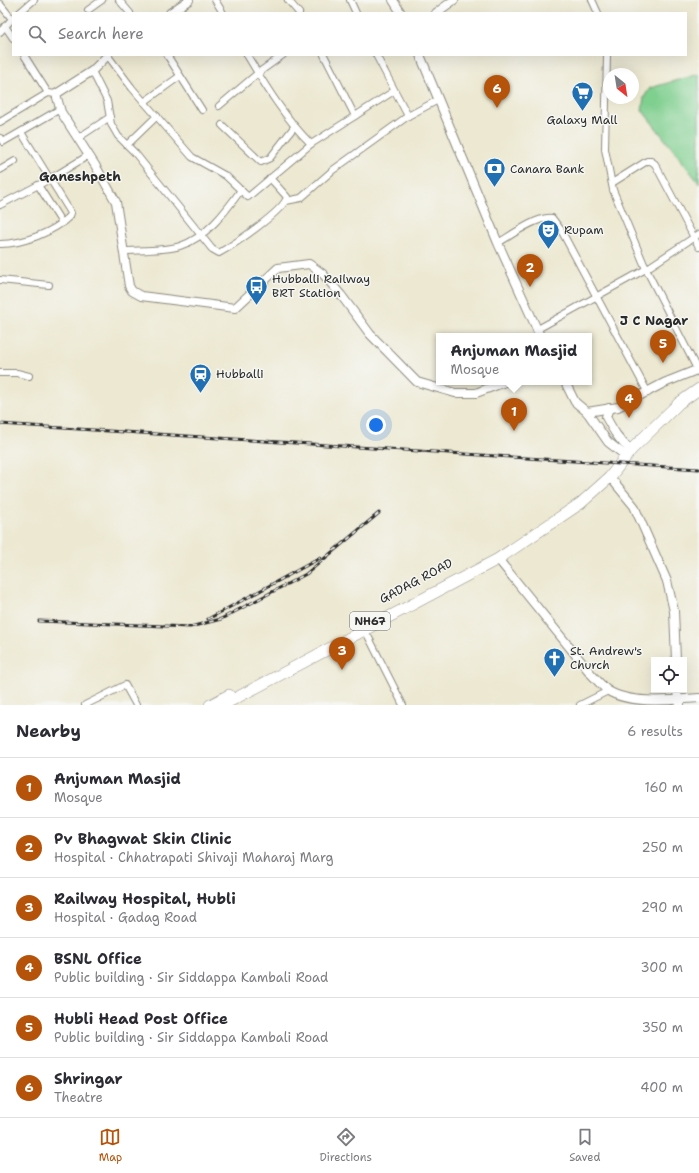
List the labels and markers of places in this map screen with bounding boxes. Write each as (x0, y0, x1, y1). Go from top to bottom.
pin: 6 (484, 75, 510, 108)
supermarket icon: Galaxy Mall (569, 80, 595, 113)
place label: Galaxy Mall (547, 112, 618, 128)
bank icon: Canara Bank (482, 156, 508, 189)
place label: Canara Bank (510, 161, 584, 177)
theatre icon: Rupam (535, 217, 561, 250)
place label: Rupam (564, 222, 604, 238)
pin: 2 (517, 254, 543, 287)
place label: Hubballi Railway BRT Station (272, 271, 370, 301)
bus stop icon: Hubballi Railway BRT Station (243, 273, 269, 306)
pin: 5 (650, 330, 676, 363)
station icon: Hubballi (187, 361, 213, 394)
place label: Hubballi (216, 366, 264, 382)
pin: 4 (616, 385, 642, 418)
pin: 1 (501, 398, 527, 431)
pin: 3 (329, 637, 355, 670)
place label: St. Andrew's Church (570, 643, 642, 673)
church icon: St. Andrew's Church (541, 645, 567, 678)

